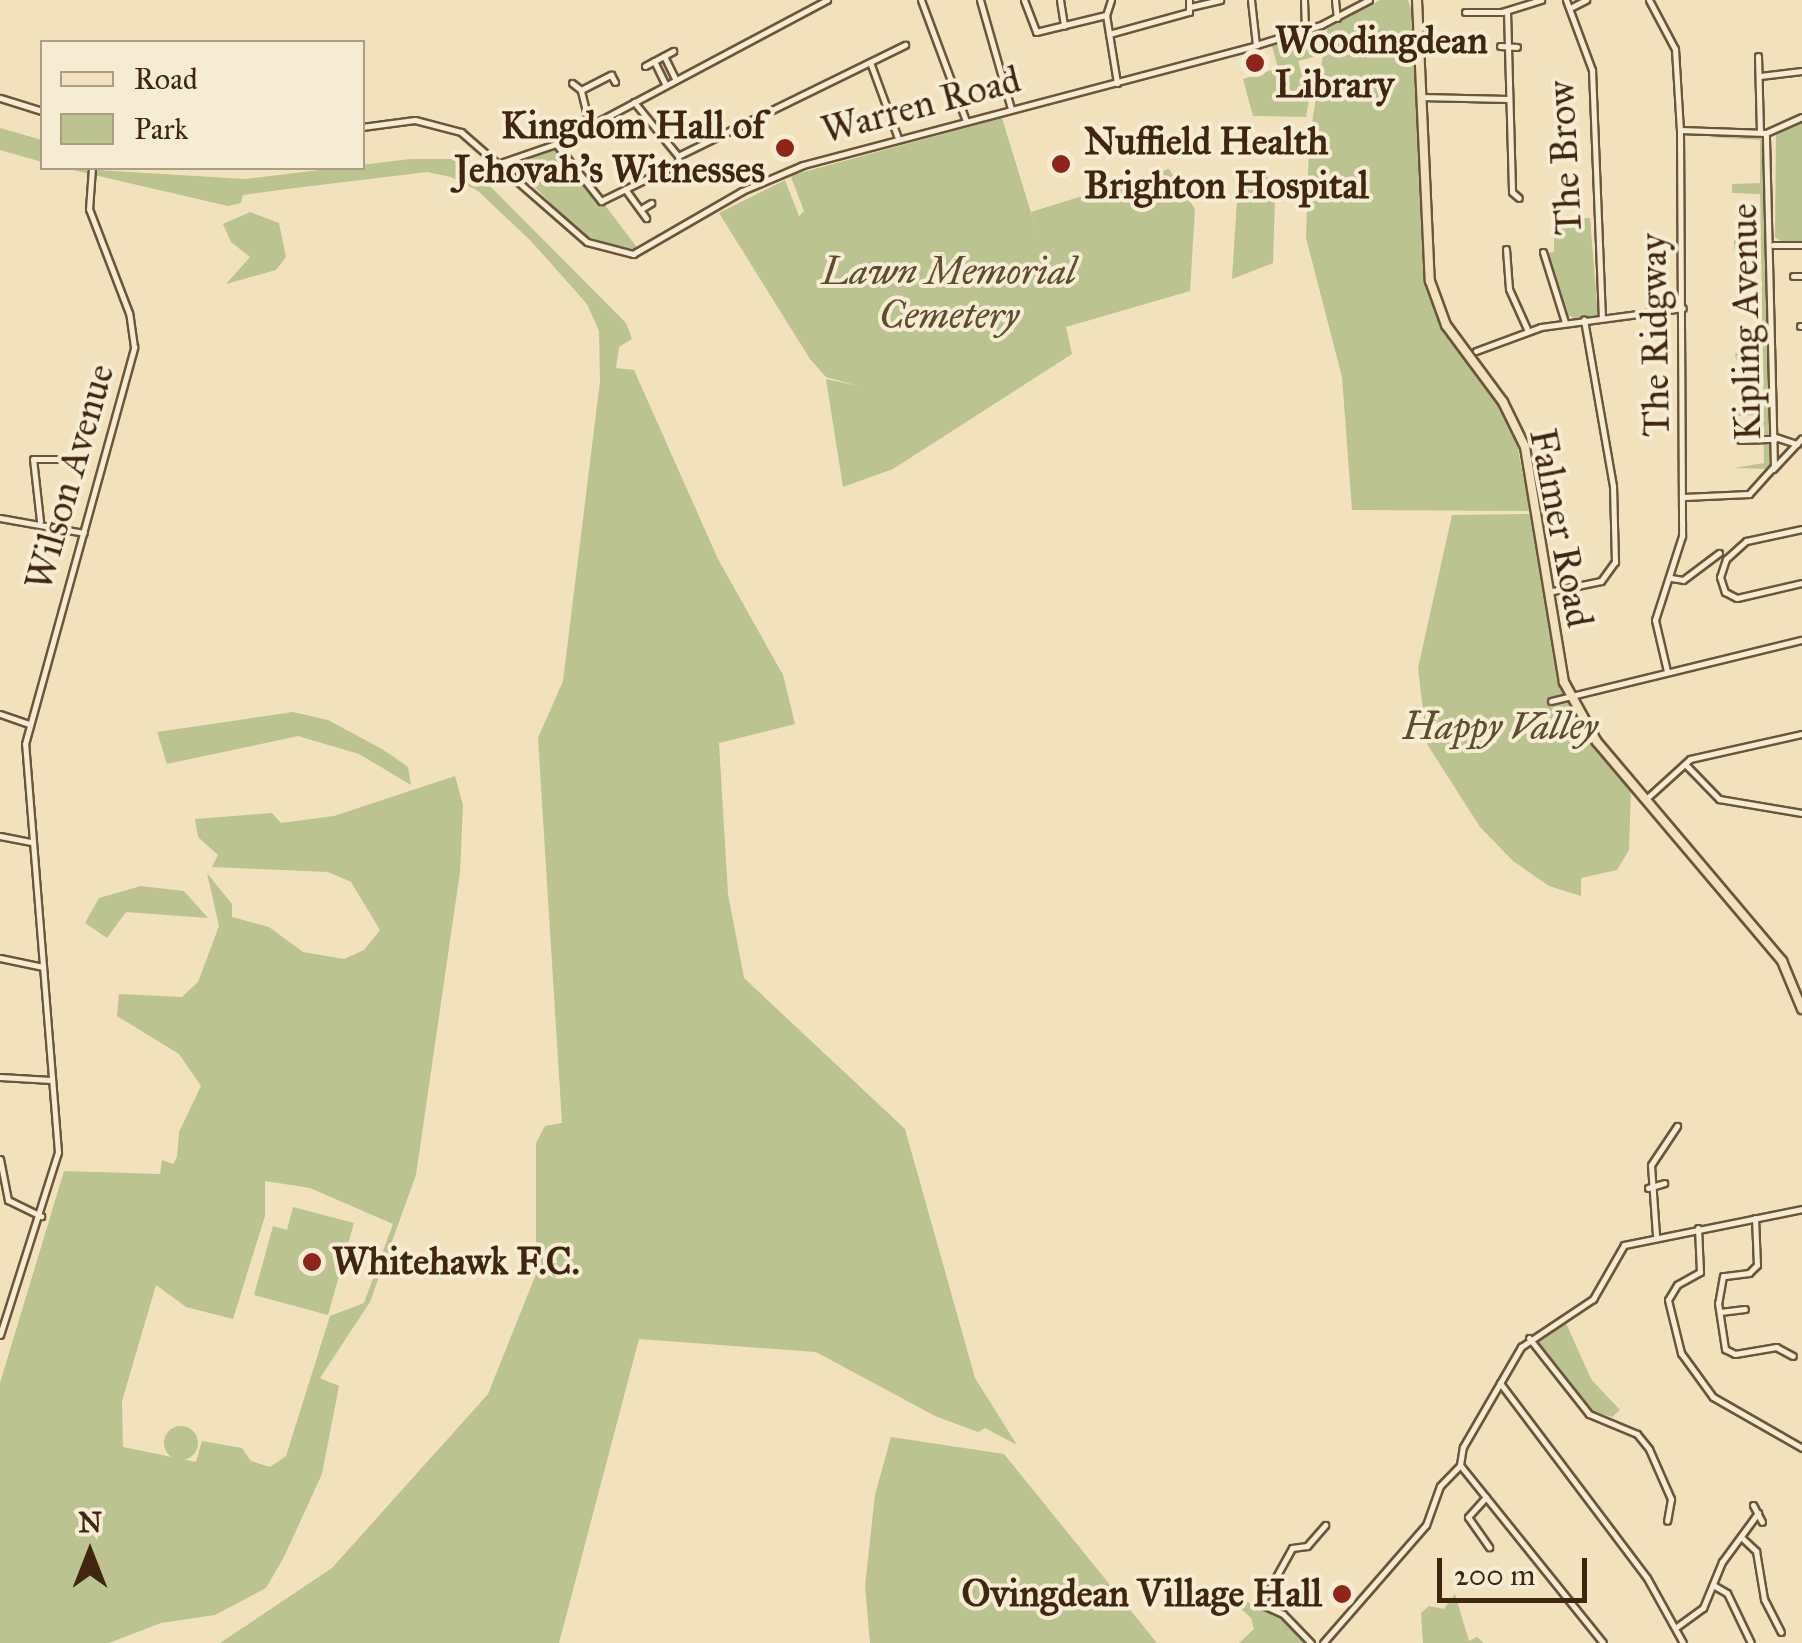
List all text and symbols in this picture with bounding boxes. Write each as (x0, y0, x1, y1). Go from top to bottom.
place label: Woodingdean Library (1275, 18, 1488, 107)
legend (40, 40, 365, 170)
marker: Woodingdean Library (1244, 52, 1266, 74)
street label: Warren Road (817, 57, 1025, 153)
text: Road (134, 61, 198, 97)
street label: The Brow (1538, 80, 1592, 236)
place label: Kingdom Hall of Jehovah's Witnesses (454, 103, 765, 192)
text: Park (134, 111, 188, 147)
place label: Nuffield Health Brighton Hospital (1084, 119, 1369, 208)
marker: Kingdom Hall of Jehovah's Witnesses (774, 137, 796, 159)
marker: Nuffield Health Brighton Hospital (1048, 151, 1074, 177)
street label: Kipling Avenue (1721, 203, 1771, 441)
street label: The Ridgway (1630, 233, 1680, 437)
park label: Lawn Memorial Cemetery (822, 249, 1076, 338)
street label: Wilson Avenue (16, 359, 124, 595)
street label: Falmer Road (1519, 425, 1603, 631)
park label: Happy Valley (1402, 704, 1598, 750)
place label: Whitehawk F.C. (332, 1239, 580, 1285)
marker: Whitehawk F.C. (301, 1251, 323, 1273)
north arrow (40, 1503, 140, 1603)
text: N (78, 1505, 102, 1540)
scale bar (1442, 1538, 1592, 1600)
text: 200 m (1454, 1557, 1535, 1593)
place label: Ovingdean Village Hall (962, 1571, 1322, 1617)
marker: Ovingdean Village Hall (1331, 1583, 1353, 1605)

